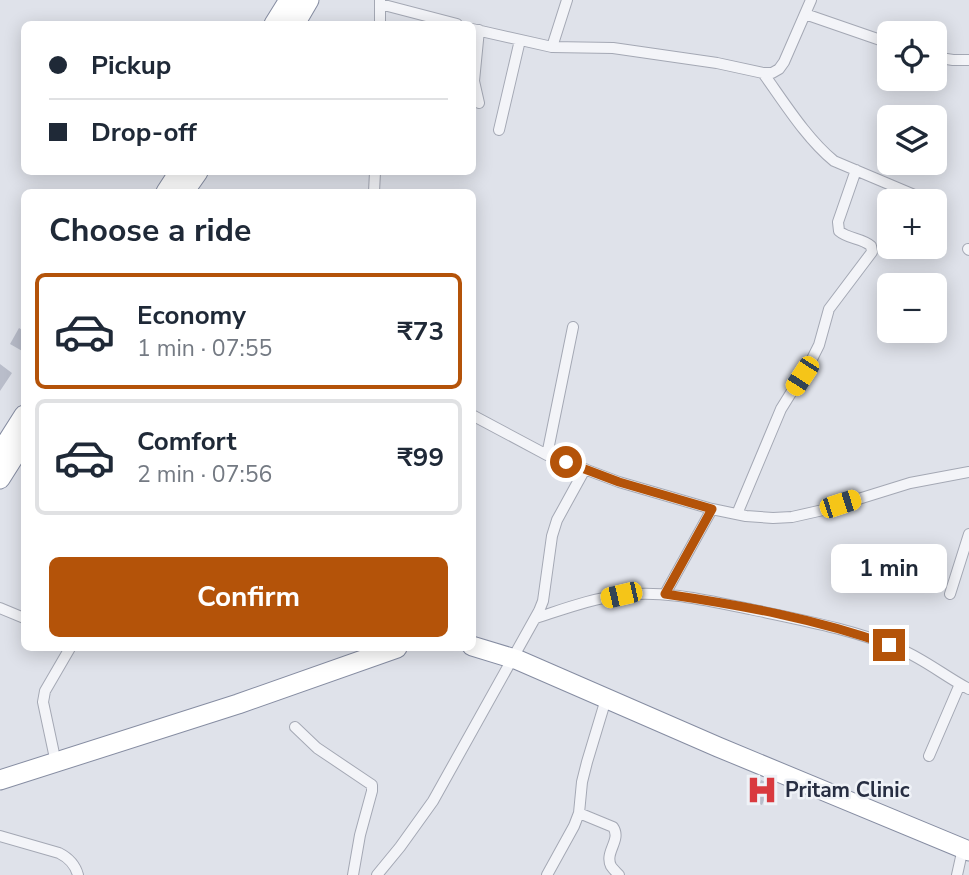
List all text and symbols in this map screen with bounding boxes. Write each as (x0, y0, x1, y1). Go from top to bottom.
map controls (877, 21, 947, 343)
button: locate (877, 21, 947, 91)
text: Pickup (91, 48, 171, 83)
button: layers (877, 105, 947, 175)
text: Drop-off (91, 115, 197, 150)
button: + (877, 189, 947, 259)
text: Choose a ride (49, 209, 251, 252)
button: − (877, 273, 947, 343)
text: Economy (137, 298, 246, 333)
icon: car (53, 300, 116, 363)
text: ₹73 (397, 314, 444, 349)
text: 1 min · 07:55 (137, 333, 272, 364)
car (782, 353, 823, 399)
text: Comfort (137, 424, 237, 459)
icon: car (53, 426, 116, 489)
text: ₹99 (397, 440, 444, 475)
route start (550, 446, 582, 478)
text: 2 min · 07:56 (137, 459, 272, 490)
car (817, 488, 864, 520)
callout: 1 min (831, 544, 947, 592)
text: 1 min (859, 553, 919, 584)
button: Confirm (49, 557, 448, 637)
car (599, 580, 644, 610)
route end (873, 629, 905, 661)
hospital icon: Pritam Clinic (745, 773, 779, 807)
place label: Pritam Clinic (785, 776, 910, 804)

